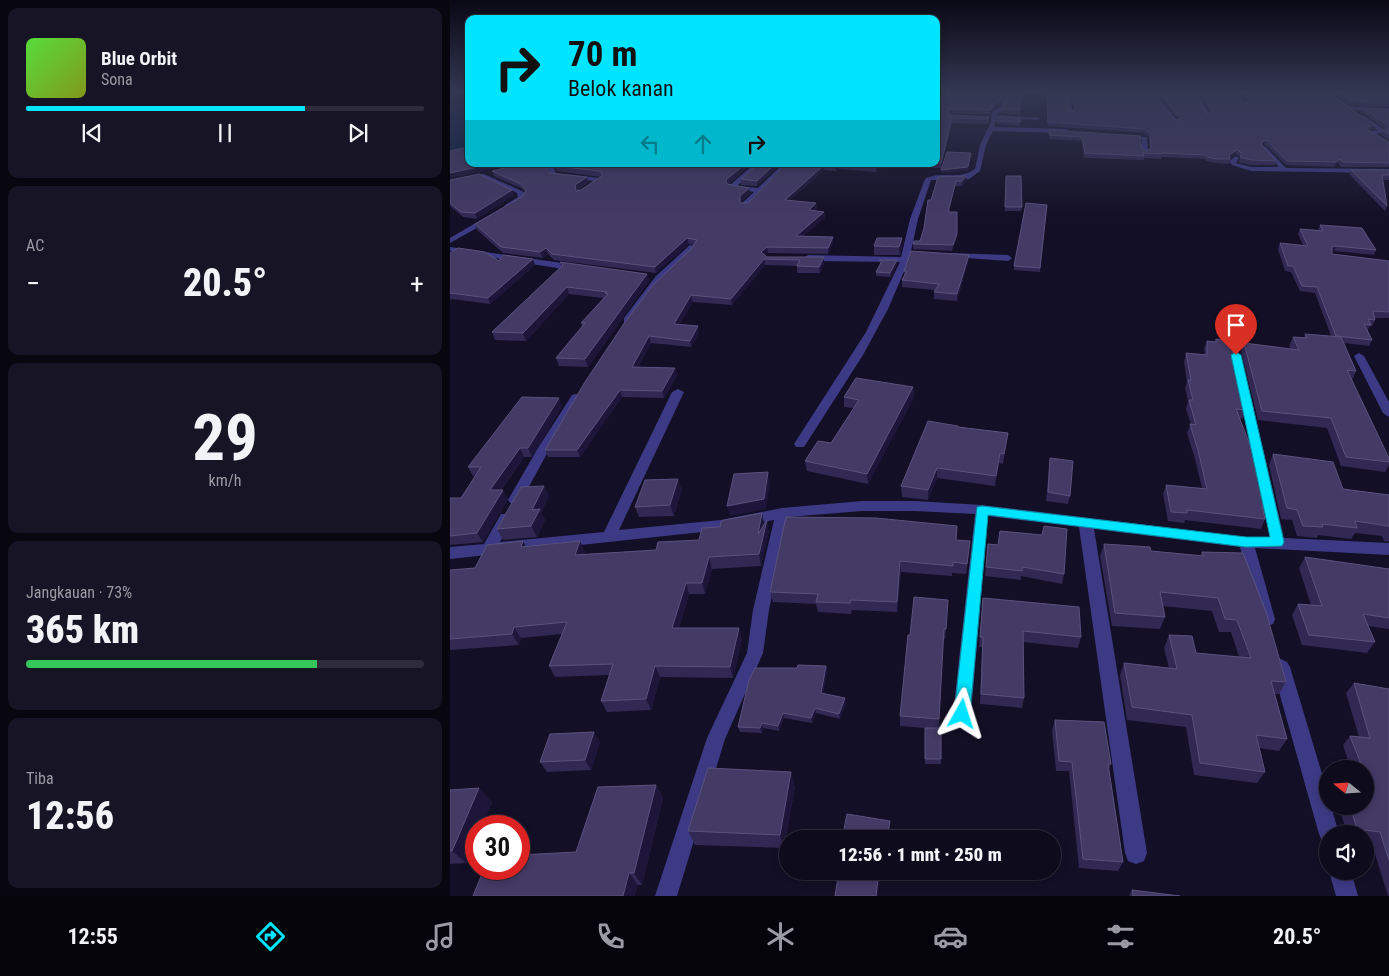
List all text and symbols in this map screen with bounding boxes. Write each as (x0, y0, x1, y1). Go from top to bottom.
text: 70 m (568, 34, 637, 75)
icon: right (485, 35, 550, 100)
text: Blue Orbit (101, 47, 177, 70)
text: Sona (101, 70, 133, 89)
text: Belok kanan (568, 76, 674, 101)
icon: previous (78, 119, 106, 147)
icon: pause (211, 119, 239, 147)
icon: next (344, 119, 372, 147)
icon: left (636, 130, 664, 158)
icon: ahead (689, 130, 717, 158)
icon: right (742, 130, 770, 158)
text: AC (26, 236, 44, 255)
text: 20.5° (183, 261, 267, 305)
text: − (26, 267, 40, 300)
text: + (410, 267, 424, 300)
pin (1215, 304, 1257, 355)
icon: arrive (1222, 311, 1250, 339)
text: 29 (192, 400, 258, 476)
text: km/h (209, 471, 241, 490)
text: Jangkauan · 73% (26, 583, 132, 602)
text: 365 km (26, 608, 139, 652)
position arrow (935, 687, 987, 739)
north arrow (1319, 760, 1374, 815)
map controls (1319, 760, 1374, 880)
text: Tiba (26, 769, 54, 788)
text: 12:56 (26, 794, 114, 838)
speed limit sign: 30 (465, 815, 530, 880)
button: sound (1319, 825, 1374, 880)
text: 12:56 · 1 mnt · 250 m (838, 843, 1002, 866)
icon: directions (253, 919, 288, 954)
icon: music (423, 919, 458, 954)
icon: phone (593, 919, 628, 954)
icon: climate (763, 919, 798, 954)
icon: car (933, 919, 968, 954)
icon: filters (1103, 919, 1138, 954)
text: 12:55 (68, 924, 118, 949)
text: 20.5° (1273, 924, 1321, 949)

